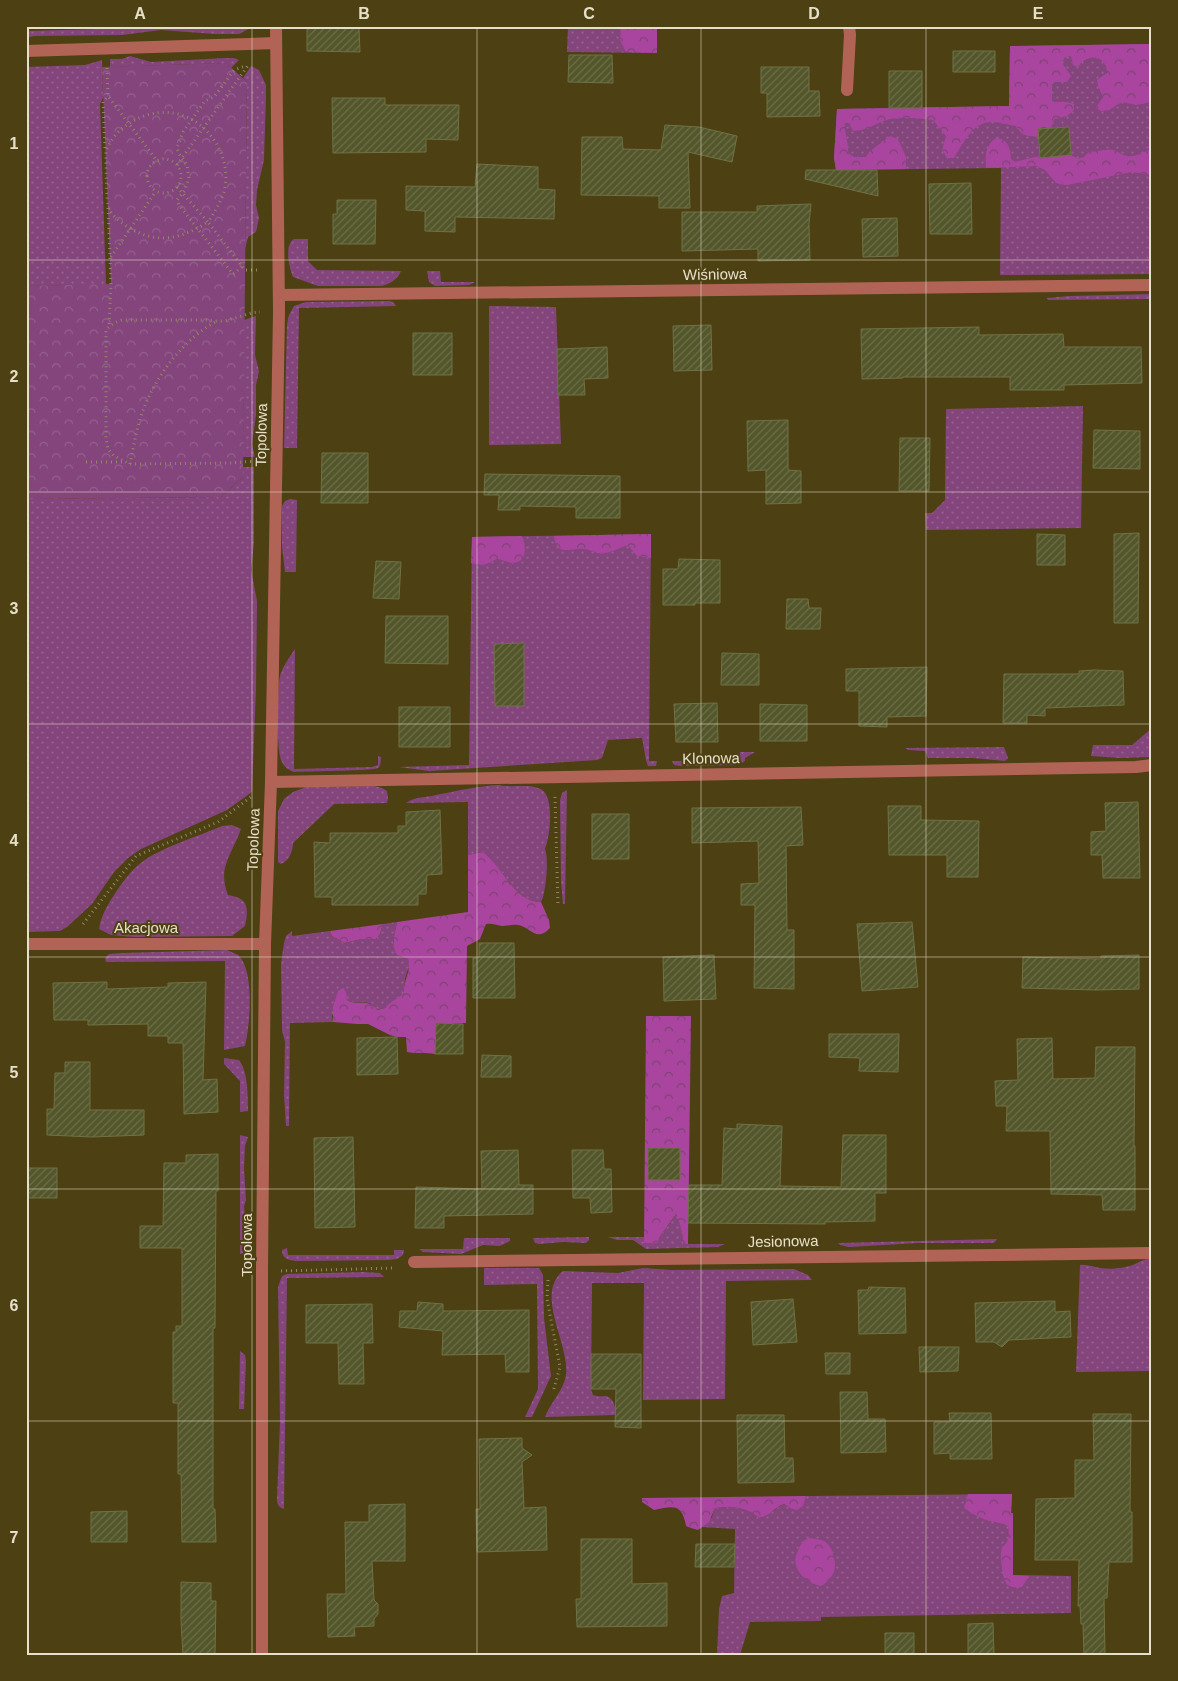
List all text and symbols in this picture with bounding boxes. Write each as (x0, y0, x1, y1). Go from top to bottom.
text: A (134, 5, 146, 22)
text: B (358, 5, 370, 22)
text: C (583, 5, 595, 22)
text: D (808, 5, 820, 22)
text: E (1033, 5, 1044, 22)
text: 1 (10, 135, 19, 152)
street label: Wiśniowa (683, 265, 748, 283)
text: 2 (10, 368, 19, 385)
street label: Topolowa (252, 403, 270, 467)
text: 3 (10, 600, 19, 617)
street label: Klonowa (682, 749, 741, 767)
street label: Topolowa (243, 807, 263, 872)
text: 4 (10, 832, 19, 849)
street label: Akacjowa (114, 919, 179, 936)
text: 5 (10, 1064, 19, 1081)
street label: Topolowa (238, 1213, 255, 1277)
street label: Jesionowa (747, 1232, 819, 1250)
text: 6 (10, 1297, 19, 1314)
text: 7 (10, 1529, 19, 1546)

